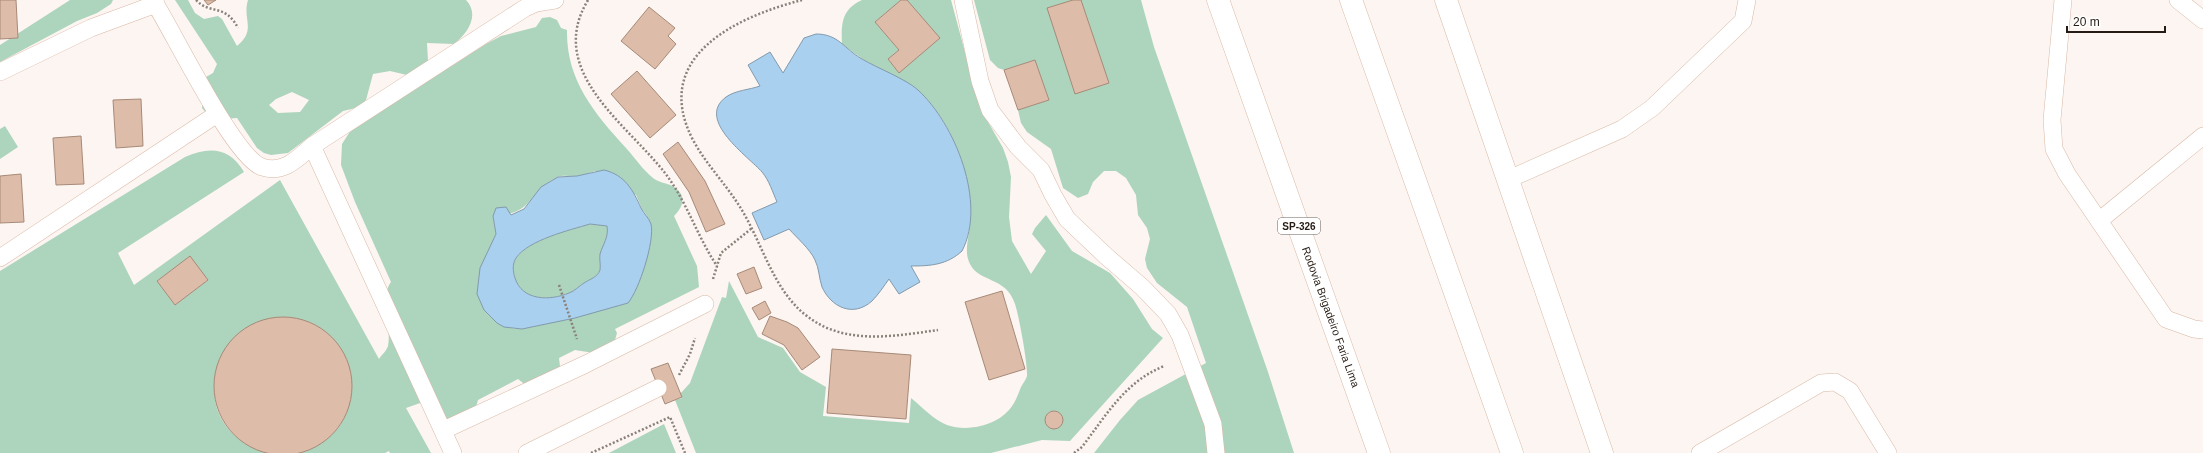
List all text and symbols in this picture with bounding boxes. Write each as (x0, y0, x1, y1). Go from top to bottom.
scale bar (2067, 8, 2165, 34)
text: 20 m (2073, 15, 2100, 29)
road number: SP-326 (1278, 218, 1320, 234)
street label: Rodovia Brigadeiro Faria Lima (1300, 245, 1362, 390)

